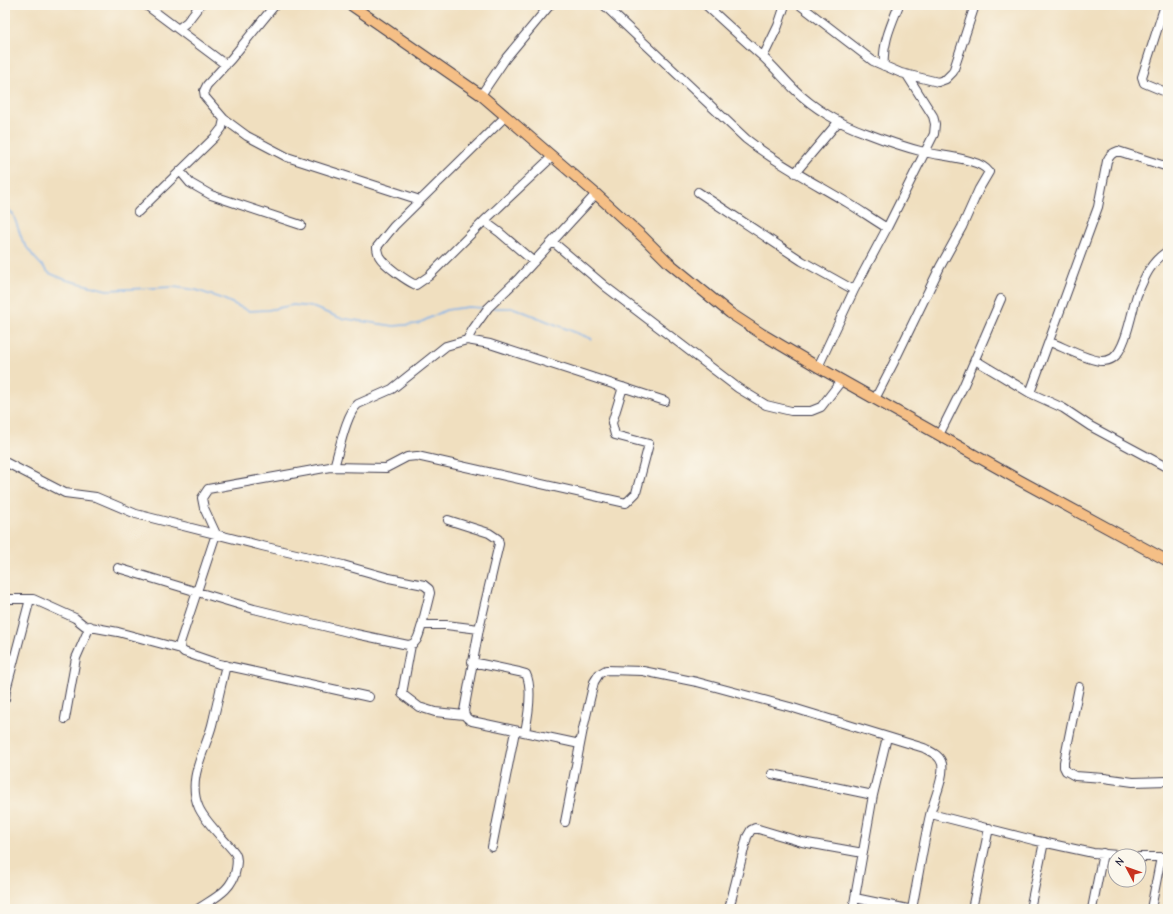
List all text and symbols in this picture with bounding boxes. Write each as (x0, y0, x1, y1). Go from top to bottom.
north arrow (1107, 848, 1147, 888)
text: N (1113, 855, 1127, 869)

